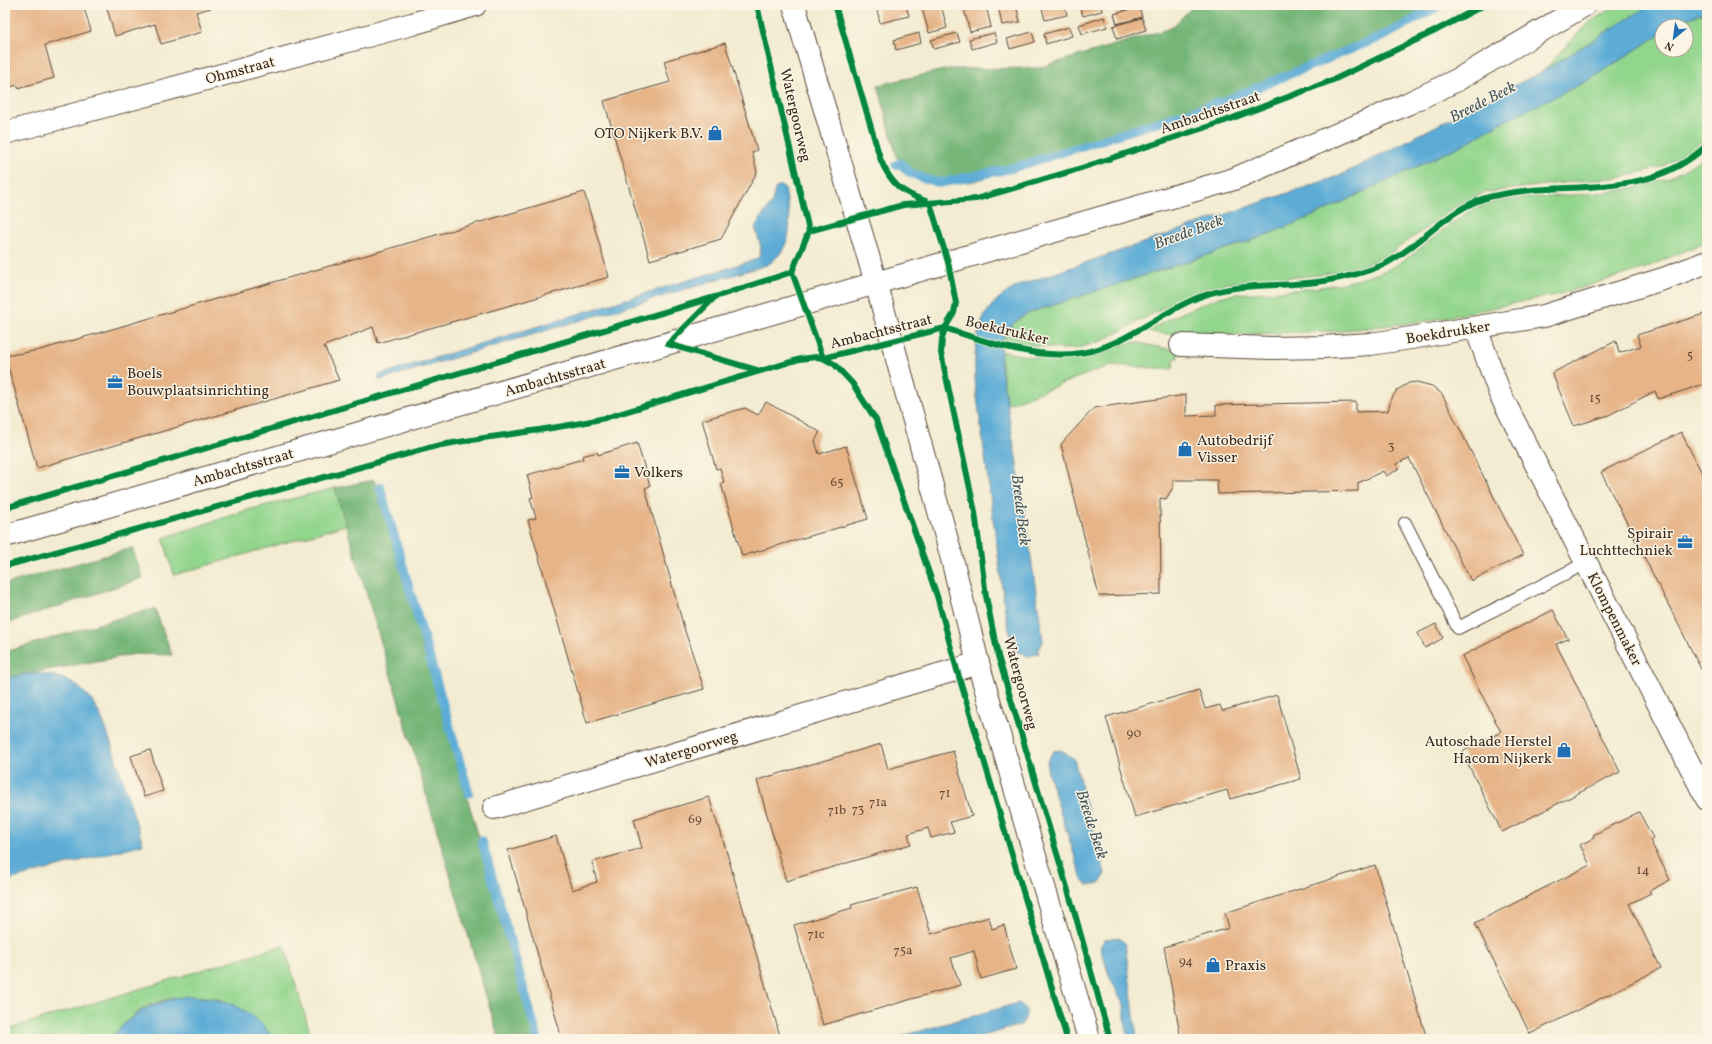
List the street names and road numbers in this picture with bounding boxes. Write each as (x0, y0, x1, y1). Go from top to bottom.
street label: Ohmstraat (203, 52, 277, 91)
street label: Watergoorweg (774, 66, 816, 165)
street label: Ambachtsstraat (1158, 86, 1263, 140)
street label: Ambachtsstraat (828, 310, 935, 355)
street label: Boekdrukker (963, 312, 1050, 351)
street label: Boekdrukker (1405, 316, 1492, 351)
street label: Ambachtsstraat (502, 354, 608, 403)
street label: Ambachtsstraat (190, 444, 296, 493)
street label: Klompenmaker (1581, 569, 1646, 670)
street label: Watergoorweg (997, 634, 1042, 733)
street label: Watergoorweg (643, 726, 741, 774)

